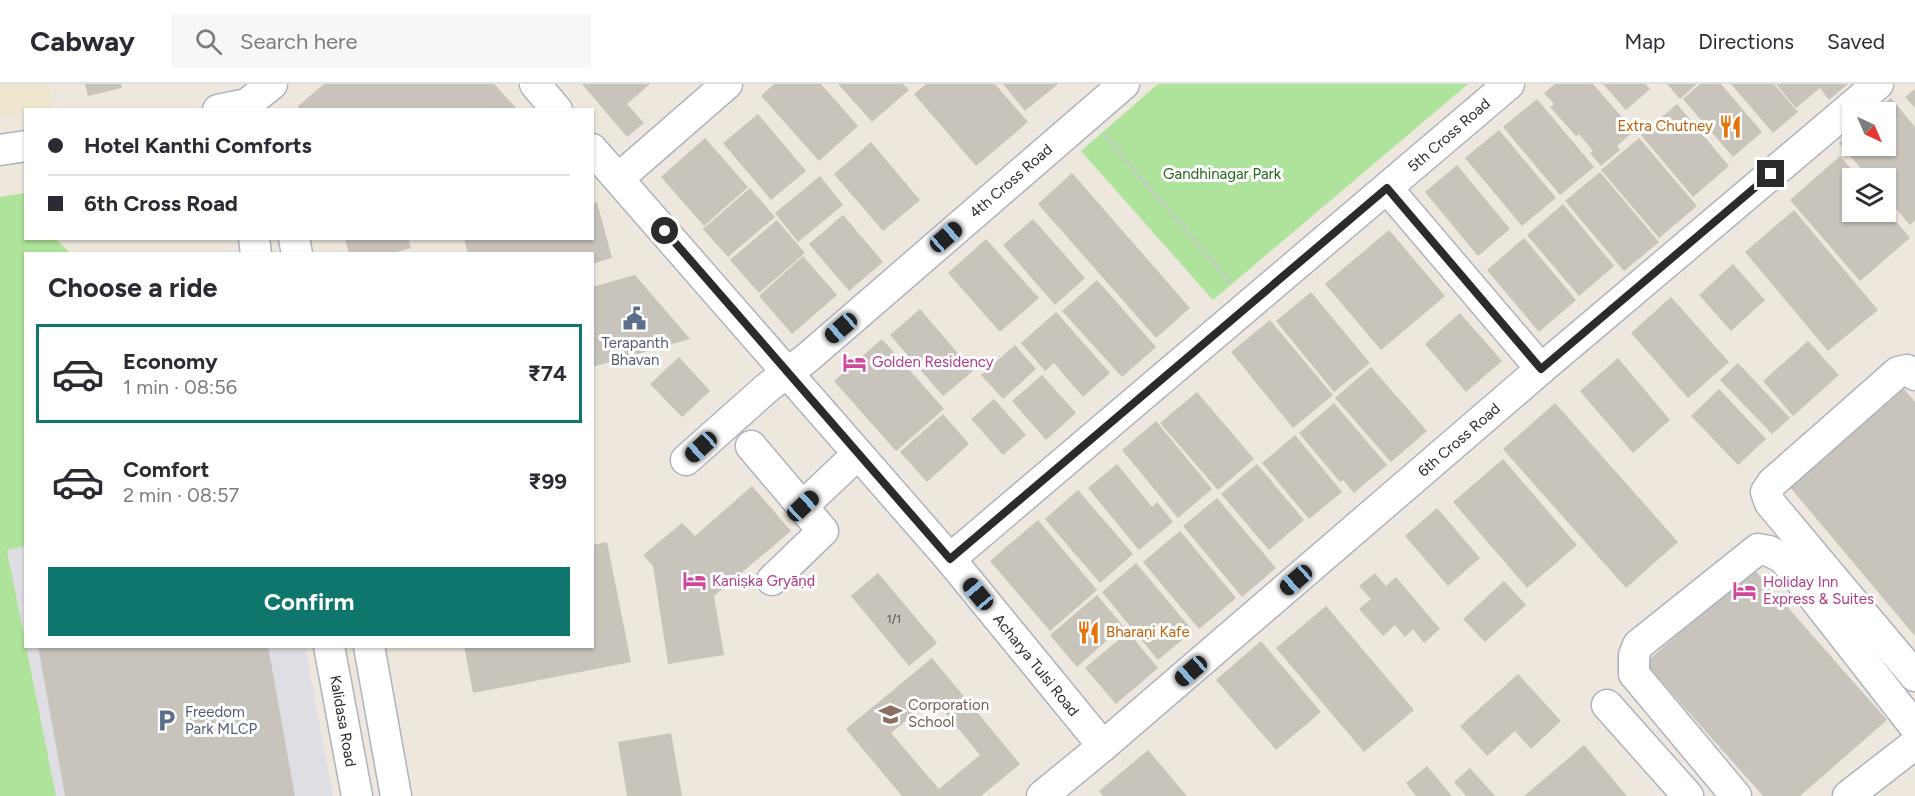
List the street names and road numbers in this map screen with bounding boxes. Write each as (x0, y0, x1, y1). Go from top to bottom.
street label: 5th Cross Road (1404, 94, 1494, 176)
street label: 4th Cross Road (966, 140, 1056, 222)
street label: 6th Cross Road (1414, 399, 1504, 481)
street label: Acharya Tulsi Road (989, 610, 1083, 720)
street label: Kalidasa Road (326, 674, 360, 768)

